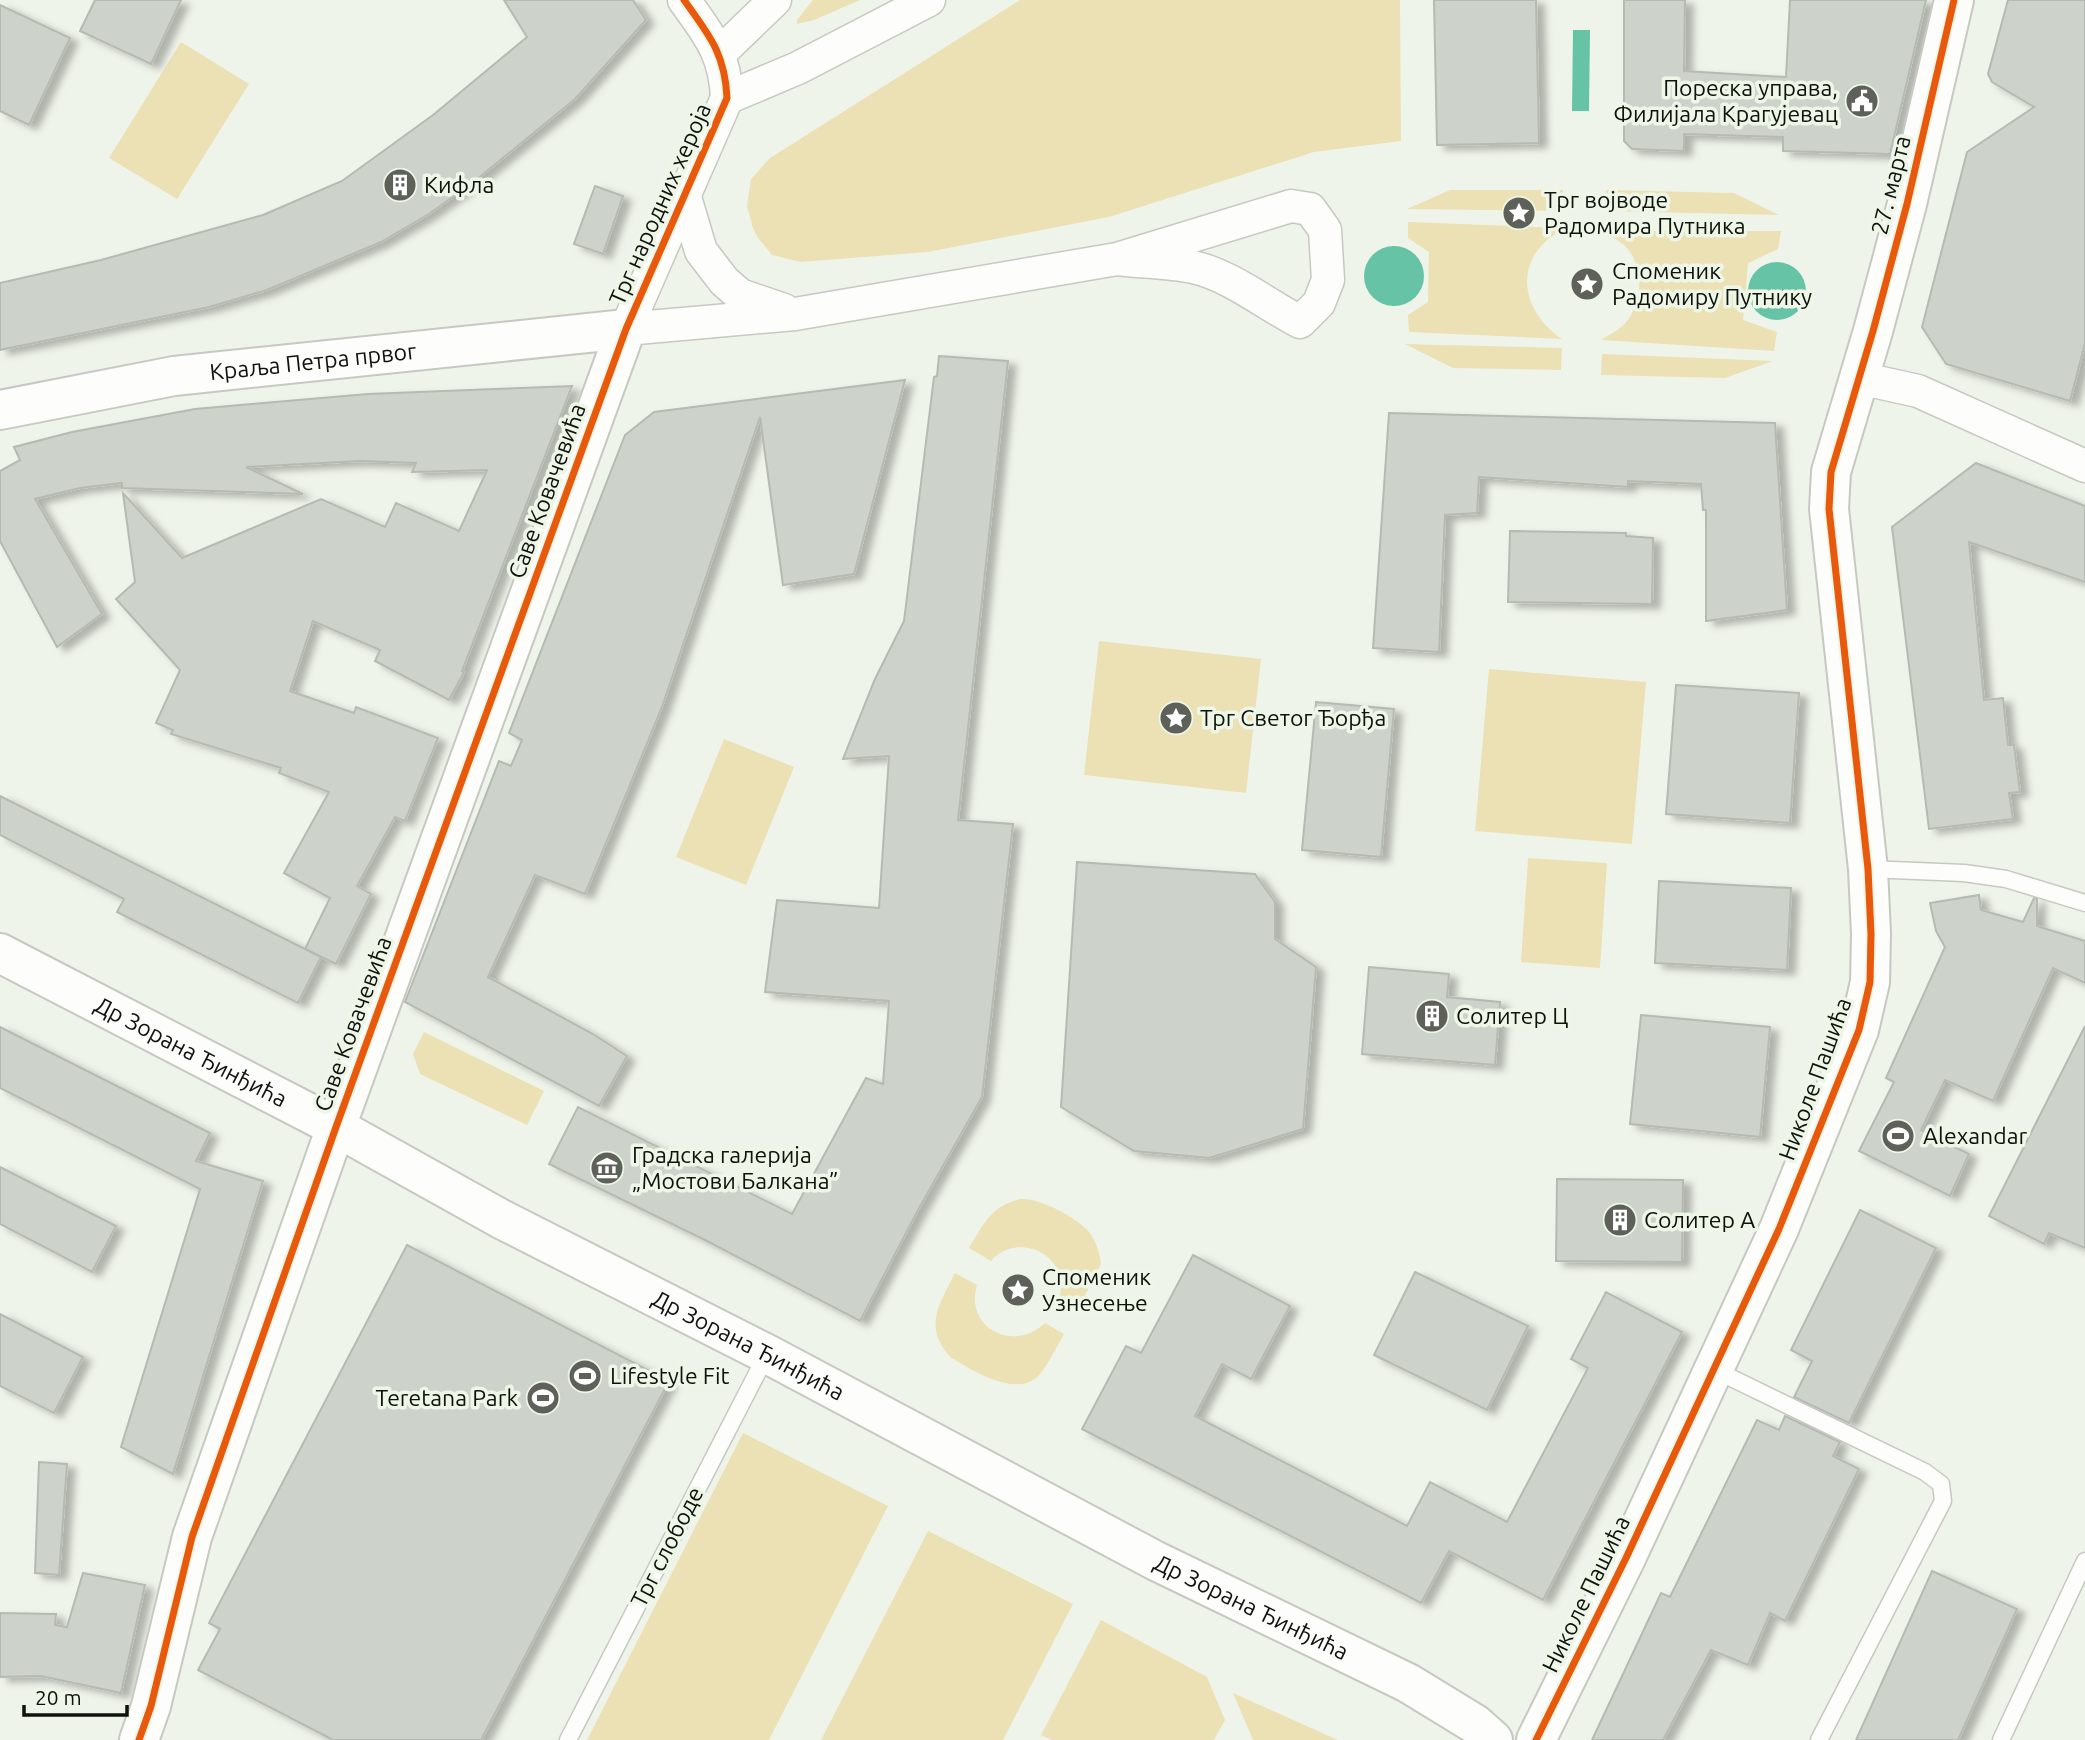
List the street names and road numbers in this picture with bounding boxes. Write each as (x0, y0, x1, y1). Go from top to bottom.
street label: Трг народних хероја (604, 99, 715, 309)
street label: 27. марта (1866, 133, 1915, 237)
street label: Краља Петра првог (208, 338, 417, 384)
street label: Саве Ковачевића (503, 400, 590, 582)
street label: Саве Ковачевића (309, 933, 396, 1115)
street label: Др Зорана Ђинђића (91, 991, 291, 1111)
street label: Николе Пашића (1774, 994, 1855, 1163)
street label: Др Зорана Ђинђића (648, 1285, 849, 1405)
street label: Трг слободе (626, 1483, 707, 1611)
street label: Николе Пашића (1537, 1512, 1634, 1676)
street label: Др Зорана Ђинђића (1150, 1549, 1353, 1664)

